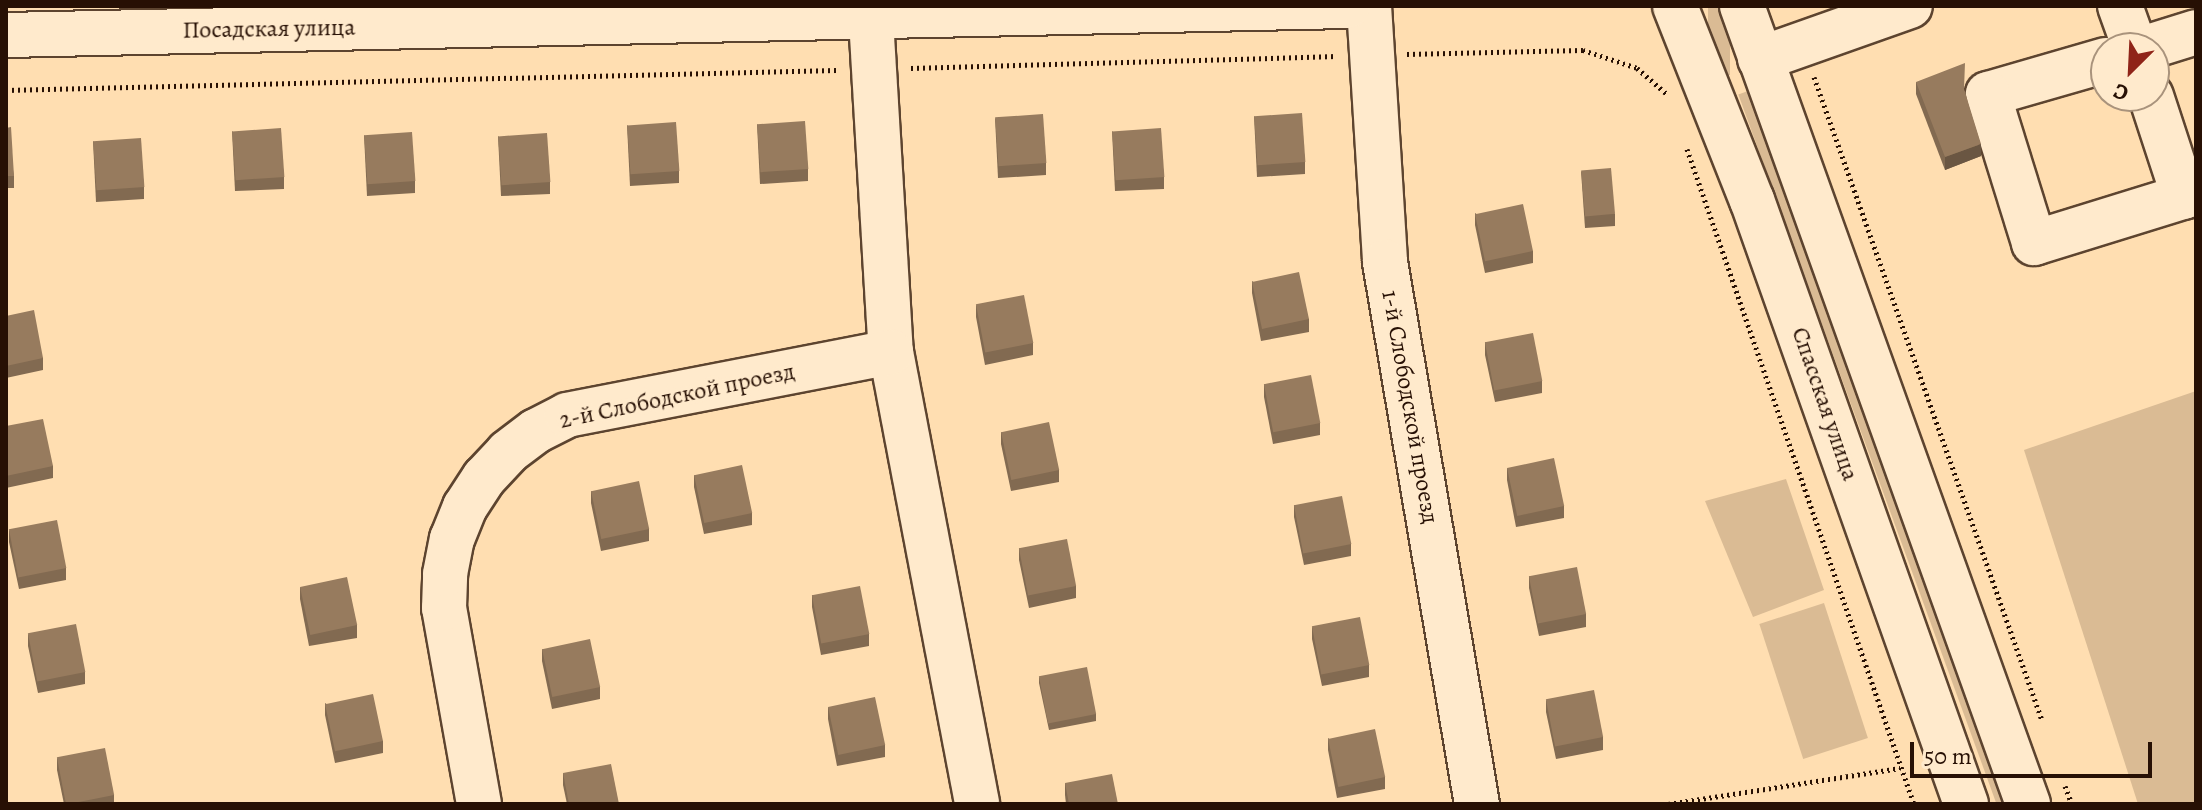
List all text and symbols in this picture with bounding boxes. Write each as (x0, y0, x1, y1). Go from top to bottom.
street label: Посадская улица (182, 13, 356, 45)
north arrow (2090, 32, 2170, 112)
text: С (2109, 76, 2133, 109)
street label: 1-й Слободской проезд (1375, 288, 1445, 526)
street label: Спасская улица (1785, 324, 1865, 484)
street label: 2-й Слободской проезд (557, 357, 797, 435)
scale bar (1914, 726, 2156, 776)
text: 50 m (1924, 740, 1972, 772)

